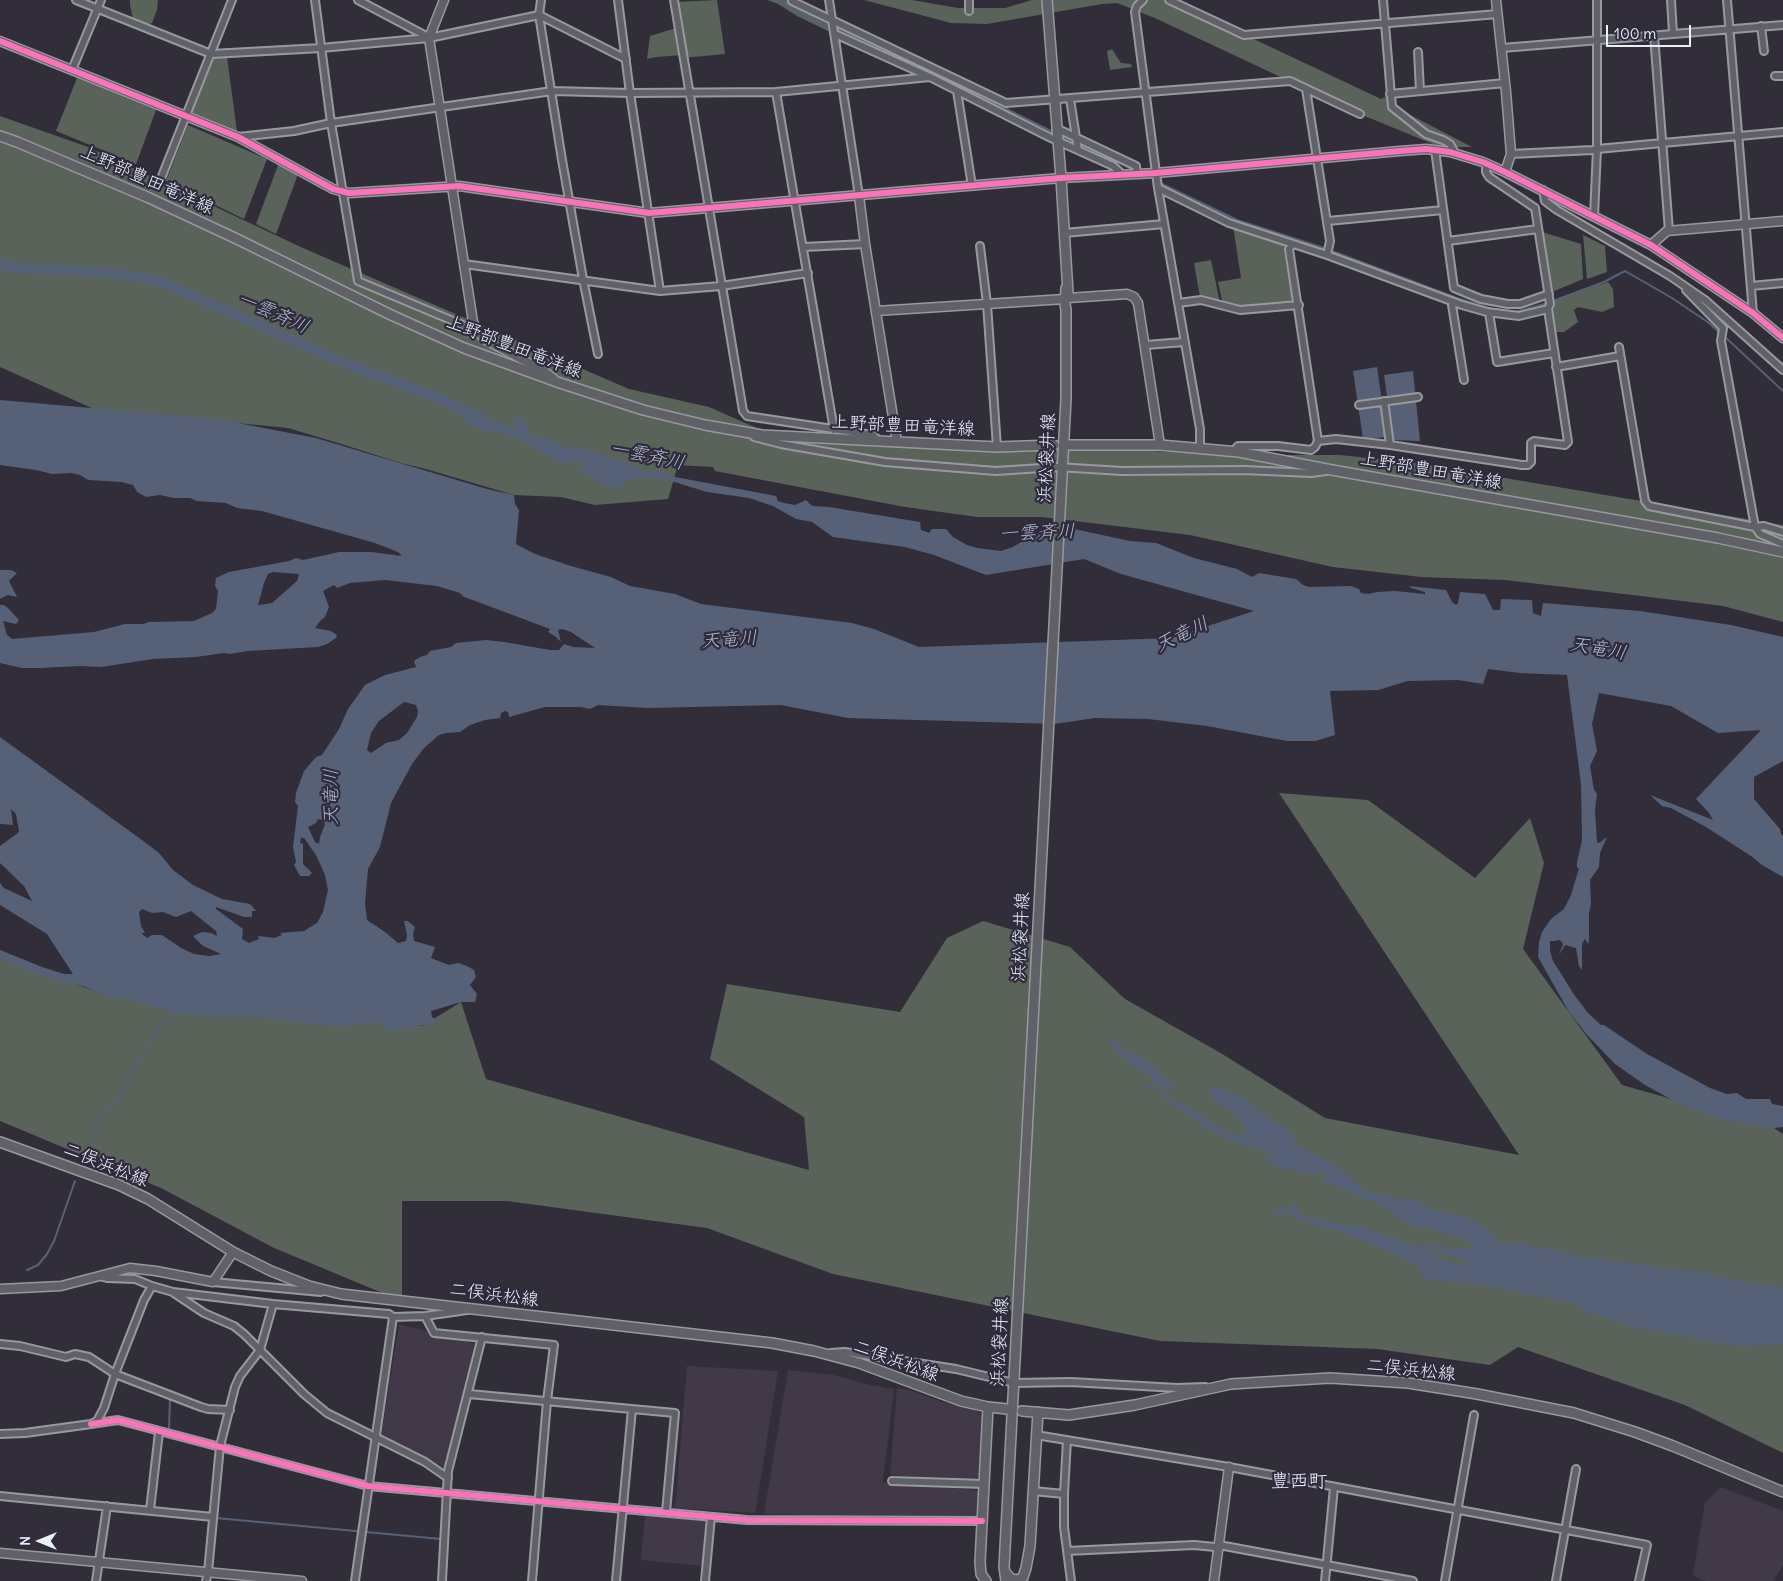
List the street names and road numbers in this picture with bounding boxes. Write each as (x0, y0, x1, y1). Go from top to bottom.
street label: 上野部豊田竜洋線 (77, 141, 217, 219)
street label: 上野部豊田竜洋線 (443, 311, 585, 383)
street label: 上野部豊田竜洋線 (831, 411, 975, 441)
street label: 浜松袋井線 (1034, 412, 1060, 504)
street label: 上野部豊田竜洋線 (1358, 448, 1504, 494)
street label: 浜松袋井線 (1008, 891, 1034, 983)
street label: 二俣浜松線 (60, 1138, 152, 1192)
street label: 二俣浜松線 (448, 1279, 540, 1311)
street label: 浜松袋井線 (987, 1296, 1013, 1388)
street label: 二俣浜松線 (850, 1335, 942, 1387)
street label: 二俣浜松線 (1365, 1355, 1457, 1385)

